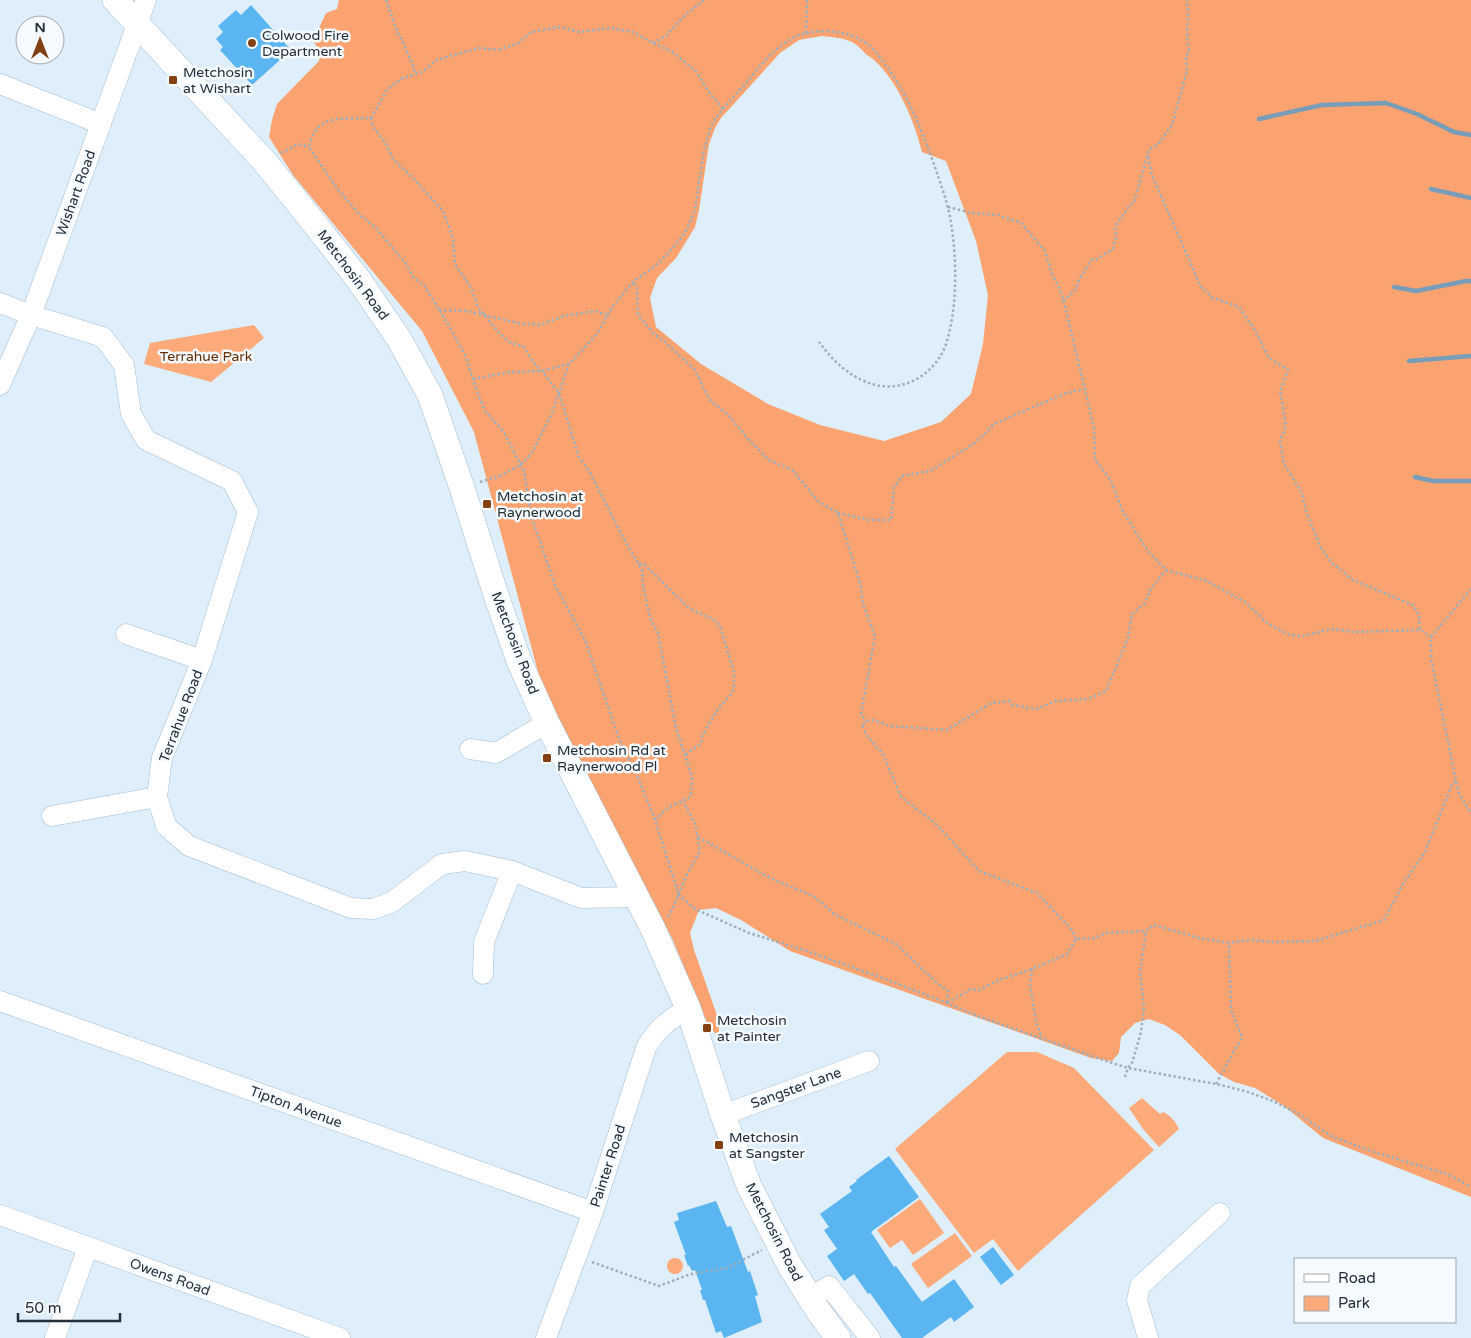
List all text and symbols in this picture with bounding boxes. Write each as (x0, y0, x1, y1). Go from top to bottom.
north arrow (15, 15, 65, 65)
text: N (34, 19, 46, 36)
place label: Colwood Fire Department (262, 27, 349, 60)
marker: Colwood Fire Department (246, 37, 258, 49)
place label: Metchosin at Wishart (183, 64, 253, 97)
marker: Metchosin at Wishart (167, 74, 179, 86)
street label: Wishart Road (53, 148, 99, 238)
street label: Metchosin Road (314, 227, 392, 323)
park label: Terrahue Park (160, 348, 253, 365)
place label: Metchosin at Raynerwood (497, 488, 584, 521)
marker: Metchosin at Raynerwood (481, 498, 493, 510)
street label: Metchosin Road (488, 589, 542, 697)
street label: Terrahue Road (156, 667, 206, 765)
place label: Metchosin Rd at Raynerwood Pl (557, 742, 667, 775)
marker: Metchosin Rd at Raynerwood Pl (541, 752, 553, 764)
place label: Metchosin at Painter (717, 1012, 787, 1045)
marker: Metchosin at Painter (701, 1022, 713, 1034)
street label: Sangster Lane (748, 1064, 844, 1112)
street label: Tipton Avenue (248, 1082, 344, 1132)
street label: Painter Road (587, 1122, 629, 1210)
place label: Metchosin at Sangster (729, 1129, 805, 1162)
marker: Metchosin at Sangster (713, 1139, 725, 1151)
street label: Metchosin Road (742, 1180, 806, 1284)
street label: Owens Road (127, 1255, 213, 1299)
legend (1294, 1258, 1456, 1323)
text: Road (1338, 1269, 1376, 1287)
scale bar (18, 1290, 120, 1322)
text: Park (1338, 1294, 1370, 1312)
text: 50 m (25, 1299, 62, 1317)

